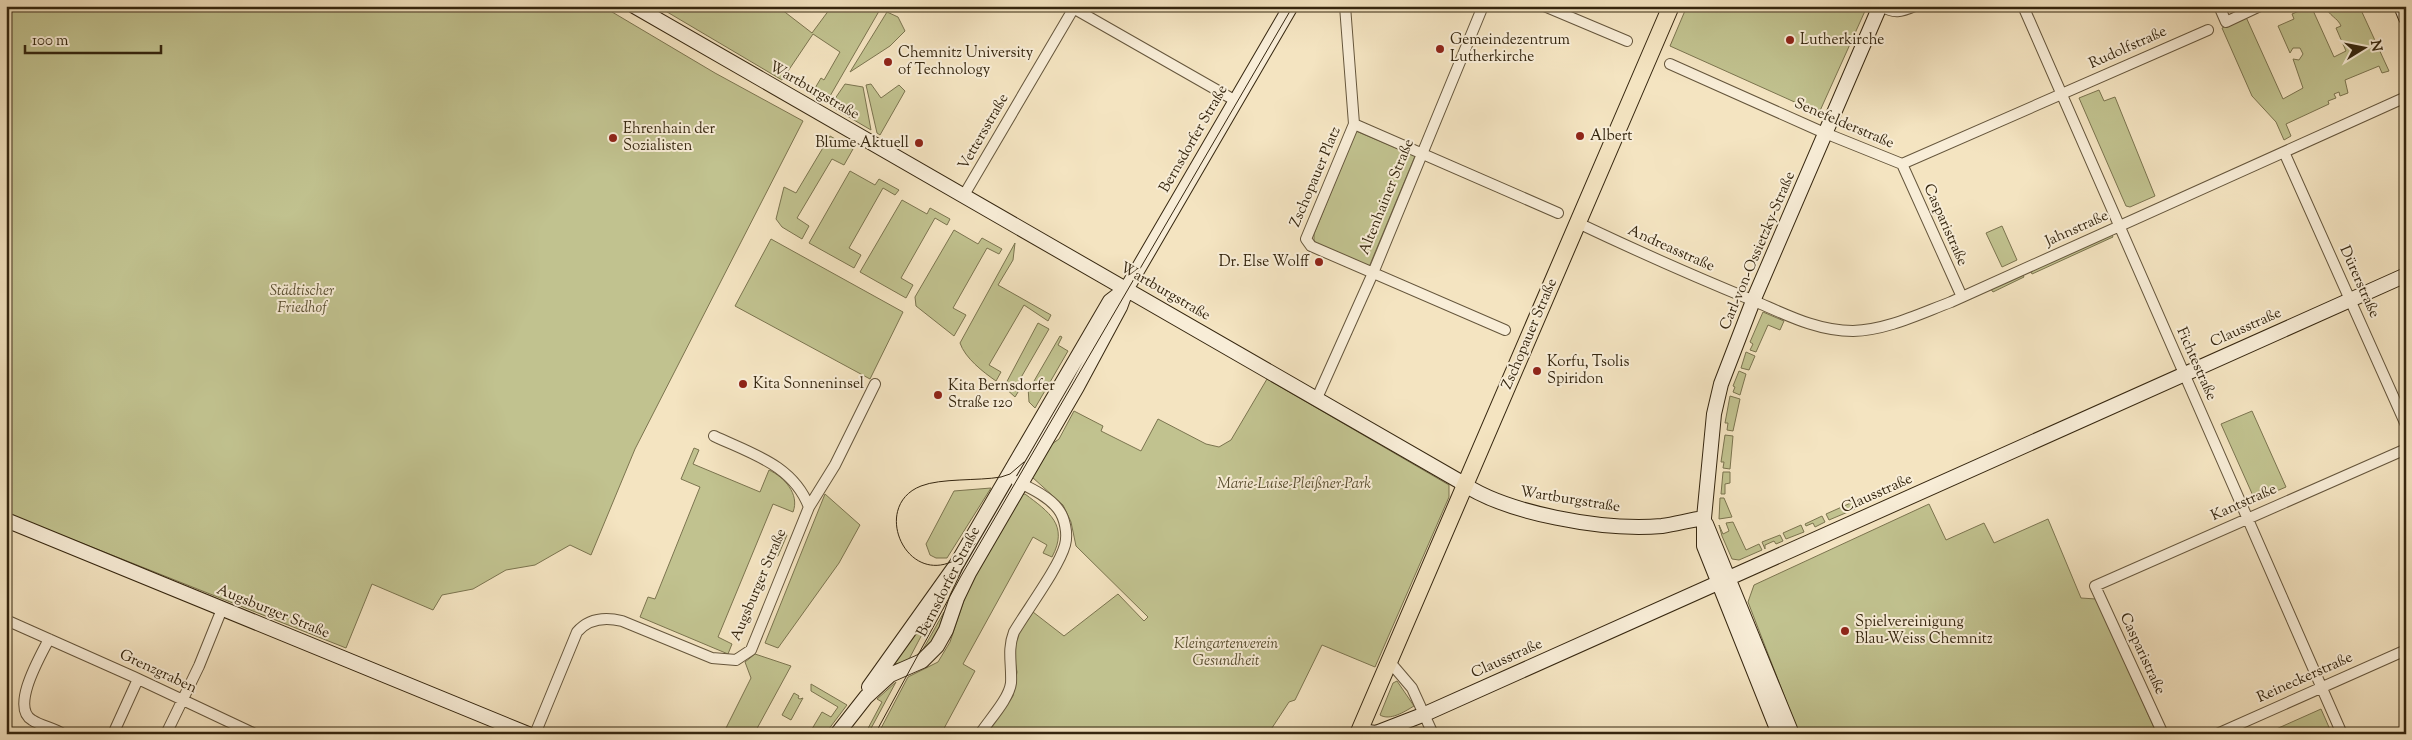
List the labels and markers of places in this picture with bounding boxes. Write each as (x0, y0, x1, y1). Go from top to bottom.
place label: Gemeindezentrum Lutherkirche (1450, 30, 1571, 68)
place label: Lutherkirche (1800, 30, 1884, 51)
marker: Lutherkirche (1784, 34, 1796, 46)
place label: Chemnitz University of Technology (898, 43, 1034, 81)
marker: Gemeindezentrum Lutherkirche (1434, 43, 1446, 55)
marker: Chemnitz University of Technology (882, 56, 894, 68)
place label: Ehrenhain der Sozialisten (623, 119, 716, 157)
place label: Albert (1590, 126, 1632, 147)
marker: Albert (1574, 130, 1586, 142)
marker: Ehrenhain der Sozialisten (607, 132, 619, 144)
place label: Blume Aktuell (815, 133, 909, 154)
marker: Blume Aktuell (913, 137, 925, 149)
place label: Dr. Else Wolff (1219, 252, 1310, 273)
marker: Dr. Else Wolff (1313, 256, 1325, 268)
place label: Korfu, Tsolis Spiridon (1547, 352, 1629, 390)
marker: Korfu, Tsolis Spiridon (1531, 365, 1543, 377)
place label: Kita Sonneninsel (753, 374, 864, 395)
place label: Kita Bernsdorfer Straße 120 (948, 376, 1055, 414)
marker: Kita Sonneninsel (737, 378, 749, 390)
marker: Kita Bernsdorfer Straße 120 (932, 389, 944, 401)
place label: Spielvereinigung Blau-Weiss Chemnitz (1855, 612, 1993, 650)
marker: Spielvereinigung Blau-Weiss Chemnitz (1839, 625, 1851, 637)

